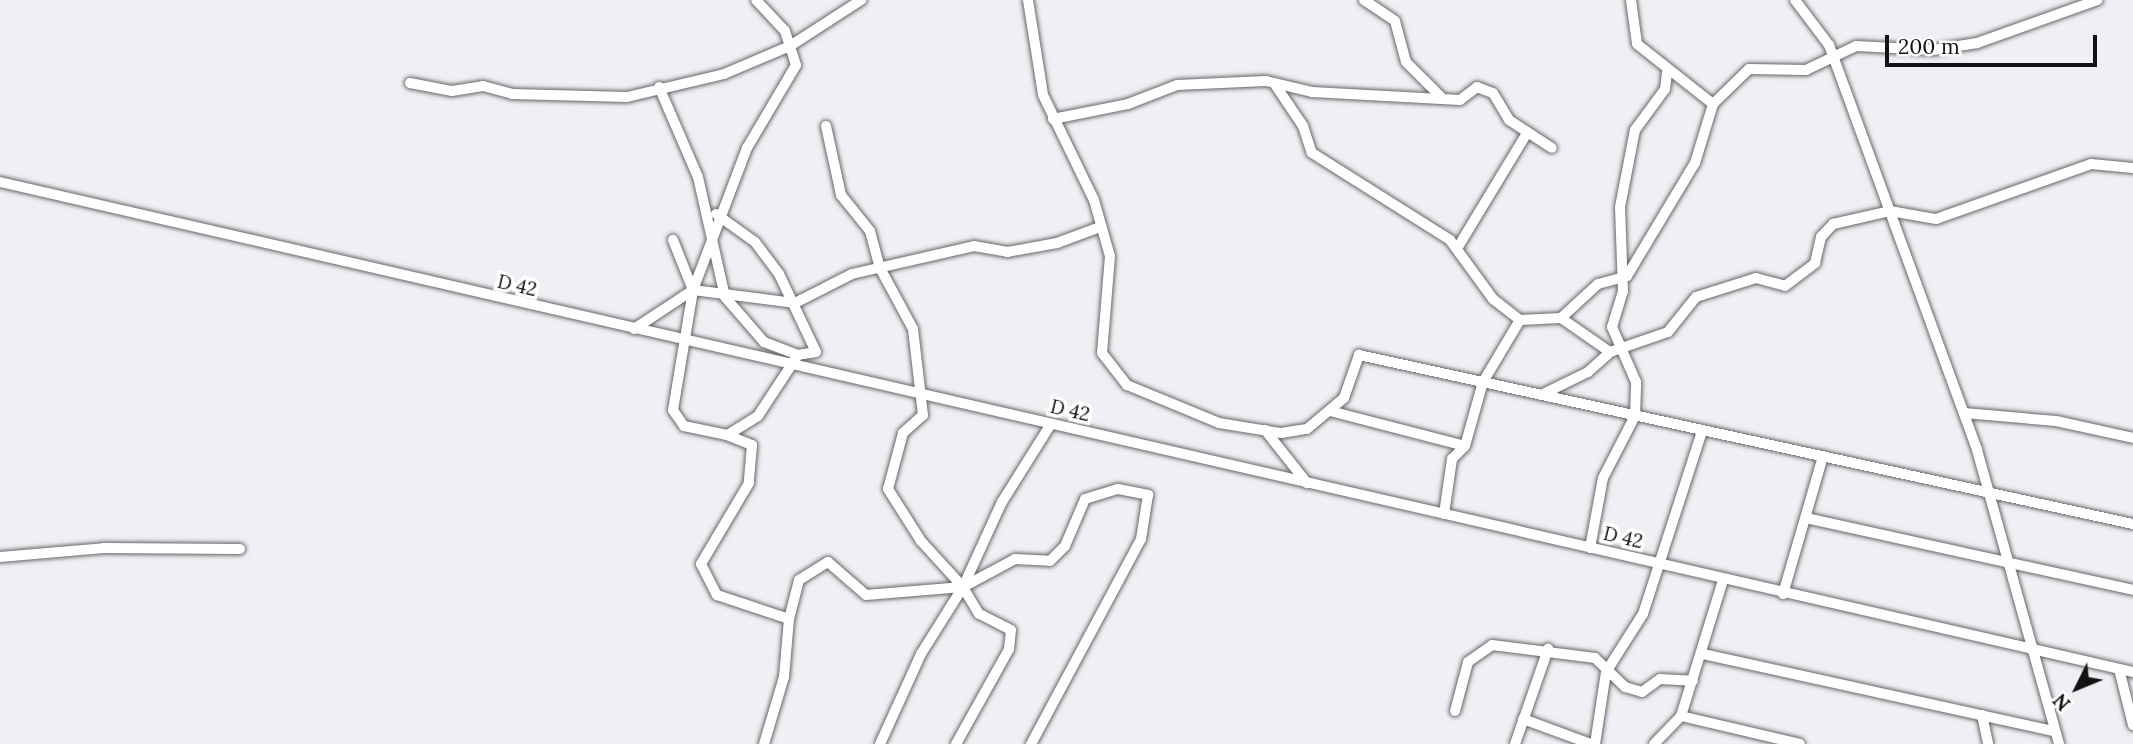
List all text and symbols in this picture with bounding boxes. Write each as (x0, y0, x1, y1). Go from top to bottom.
scale bar (1888, 21, 2100, 65)
text: 200 m (1898, 33, 1960, 60)
street label: D 42 (495, 270, 539, 302)
street label: D 42 (1048, 395, 1092, 427)
street label: D 42 (1601, 522, 1645, 554)
north arrow (2042, 653, 2112, 723)
text: N (2048, 689, 2075, 716)

